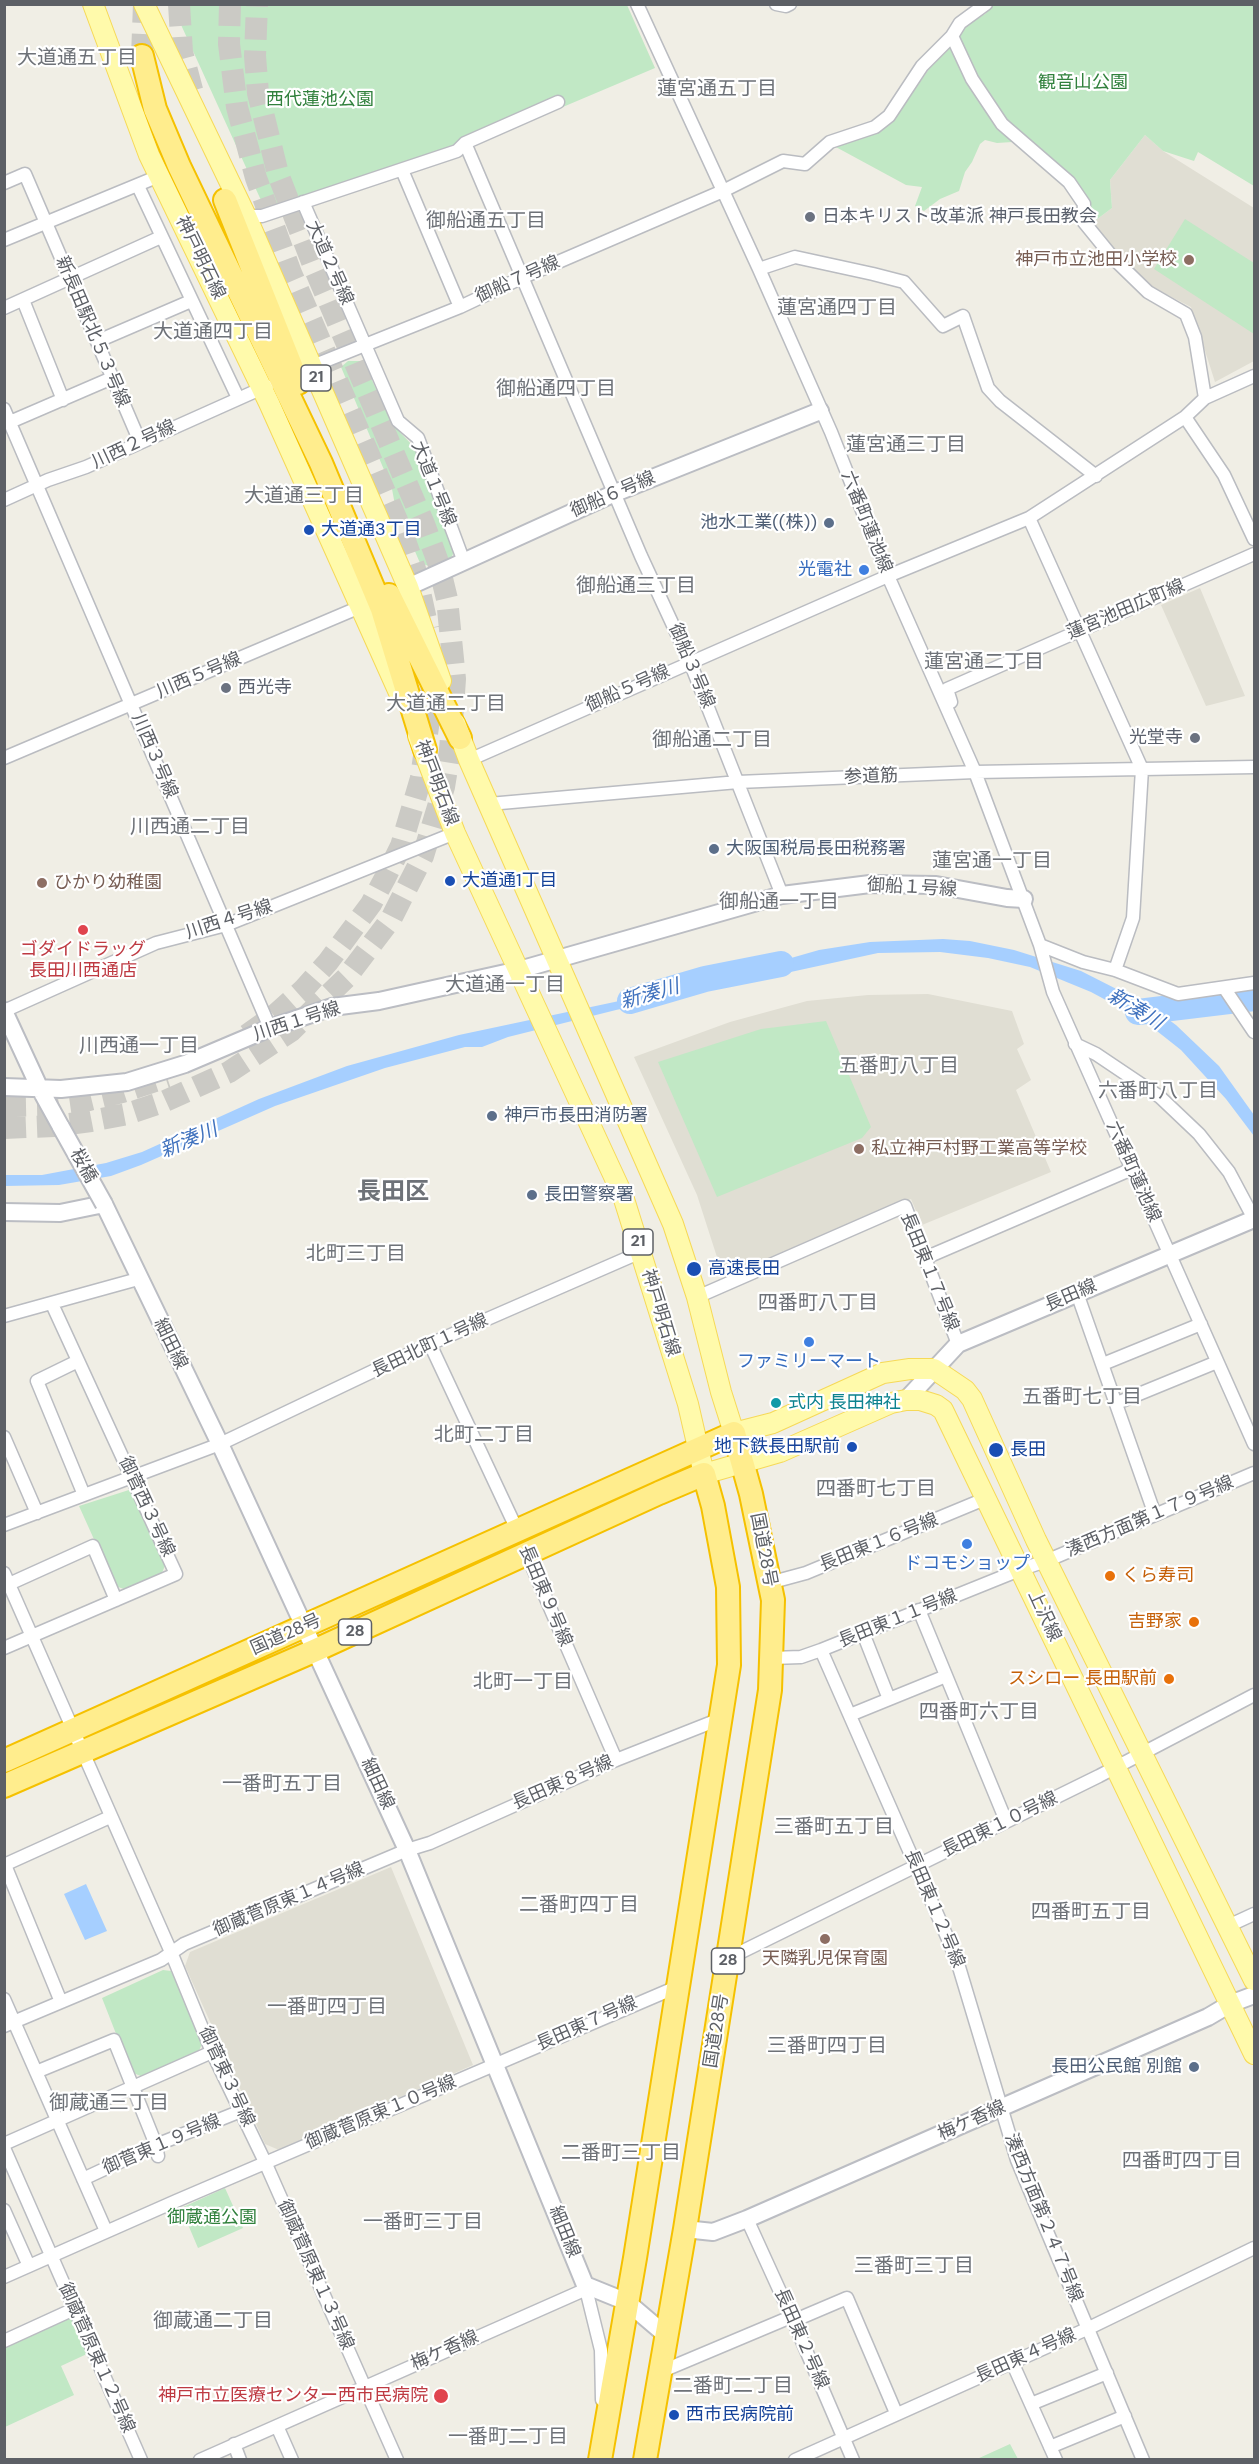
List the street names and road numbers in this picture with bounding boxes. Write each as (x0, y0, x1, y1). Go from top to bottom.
street label: 神戸明石線 (171, 213, 229, 303)
street label: 大道２号線 (301, 217, 357, 309)
street label: 御船７号線 (472, 252, 564, 308)
street label: 新長田駅北５３号線 (50, 253, 134, 411)
road number: 21 (301, 365, 331, 391)
street label: 川西２号線 (89, 416, 179, 474)
street label: 大道１号線 (406, 438, 460, 530)
street label: 御船６号線 (567, 467, 659, 523)
street label: 六番町蓮池線 (836, 468, 896, 576)
street label: 蓮宮池田広町線 (1064, 575, 1188, 645)
street label: 御船３号線 (663, 620, 719, 712)
street label: 川西５号線 (153, 648, 245, 704)
street label: 御船５号線 (582, 661, 674, 717)
street label: 川西３号線 (126, 710, 182, 802)
street label: 神戸明石線 (410, 737, 462, 829)
street label: 参道筋 (844, 765, 898, 789)
street label: 御船１号線 (866, 875, 958, 901)
street label: 川西４号線 (183, 896, 275, 944)
street label: 川西１号線 (251, 998, 343, 1046)
street label: 六番町蓮池線 (1101, 1118, 1165, 1226)
street label: 桜橋 (65, 1145, 101, 1187)
street label: 長田東１７号線 (895, 1210, 963, 1334)
road number: 21 (623, 1229, 653, 1255)
street label: 神戸明石線 (637, 1267, 683, 1359)
street label: 長田線 (1042, 1276, 1100, 1316)
street label: 長田北町１号線 (368, 1310, 492, 1382)
street label: 細田線 (148, 1315, 192, 1373)
street label: 御菅西３号線 (113, 1453, 179, 1561)
street label: 湊西方面第１７９号線 (1063, 1472, 1237, 1562)
street label: 長田東１６号線 (817, 1509, 941, 1577)
street label: 国道28号 (745, 1511, 781, 1589)
street label: 長田東９号線 (514, 1542, 576, 1650)
street label: 長田東１１号線 (836, 1585, 960, 1653)
street label: 上沢線 (1023, 1587, 1065, 1645)
street label: 国道28号 (247, 1610, 325, 1660)
road number: 28 (338, 1619, 372, 1645)
street label: 長田東８号線 (509, 1751, 617, 1815)
street label: 細田線 (356, 1755, 398, 1813)
street label: 長田東１０号線 (939, 1788, 1061, 1862)
street label: 長田東１２号線 (899, 1847, 969, 1971)
street label: 御蔵菅原東１４号線 (210, 1858, 368, 1942)
road number: 28 (712, 1948, 744, 1974)
street label: 長田東７号線 (533, 1992, 641, 2056)
street label: 国道28号 (700, 1992, 734, 2070)
street label: 御菅東３号線 (193, 2023, 259, 2131)
street label: 御蔵菅原東１０号線 (302, 2071, 460, 2155)
street label: 梅ケ香線 (935, 2096, 1009, 2146)
street label: 御菅東１９号線 (100, 2110, 224, 2180)
street label: 湊西方面第２４７号線 (999, 2131, 1087, 2305)
street label: 御蔵菅原東１３号線 (272, 2197, 358, 2353)
street label: 細田線 (544, 2203, 584, 2261)
street label: 御蔵菅原東１２号線 (53, 2280, 139, 2436)
street label: 長田東２号線 (769, 2285, 833, 2393)
street label: 長田東４号線 (972, 2324, 1080, 2388)
street label: 梅ケ香線 (408, 2326, 482, 2376)

